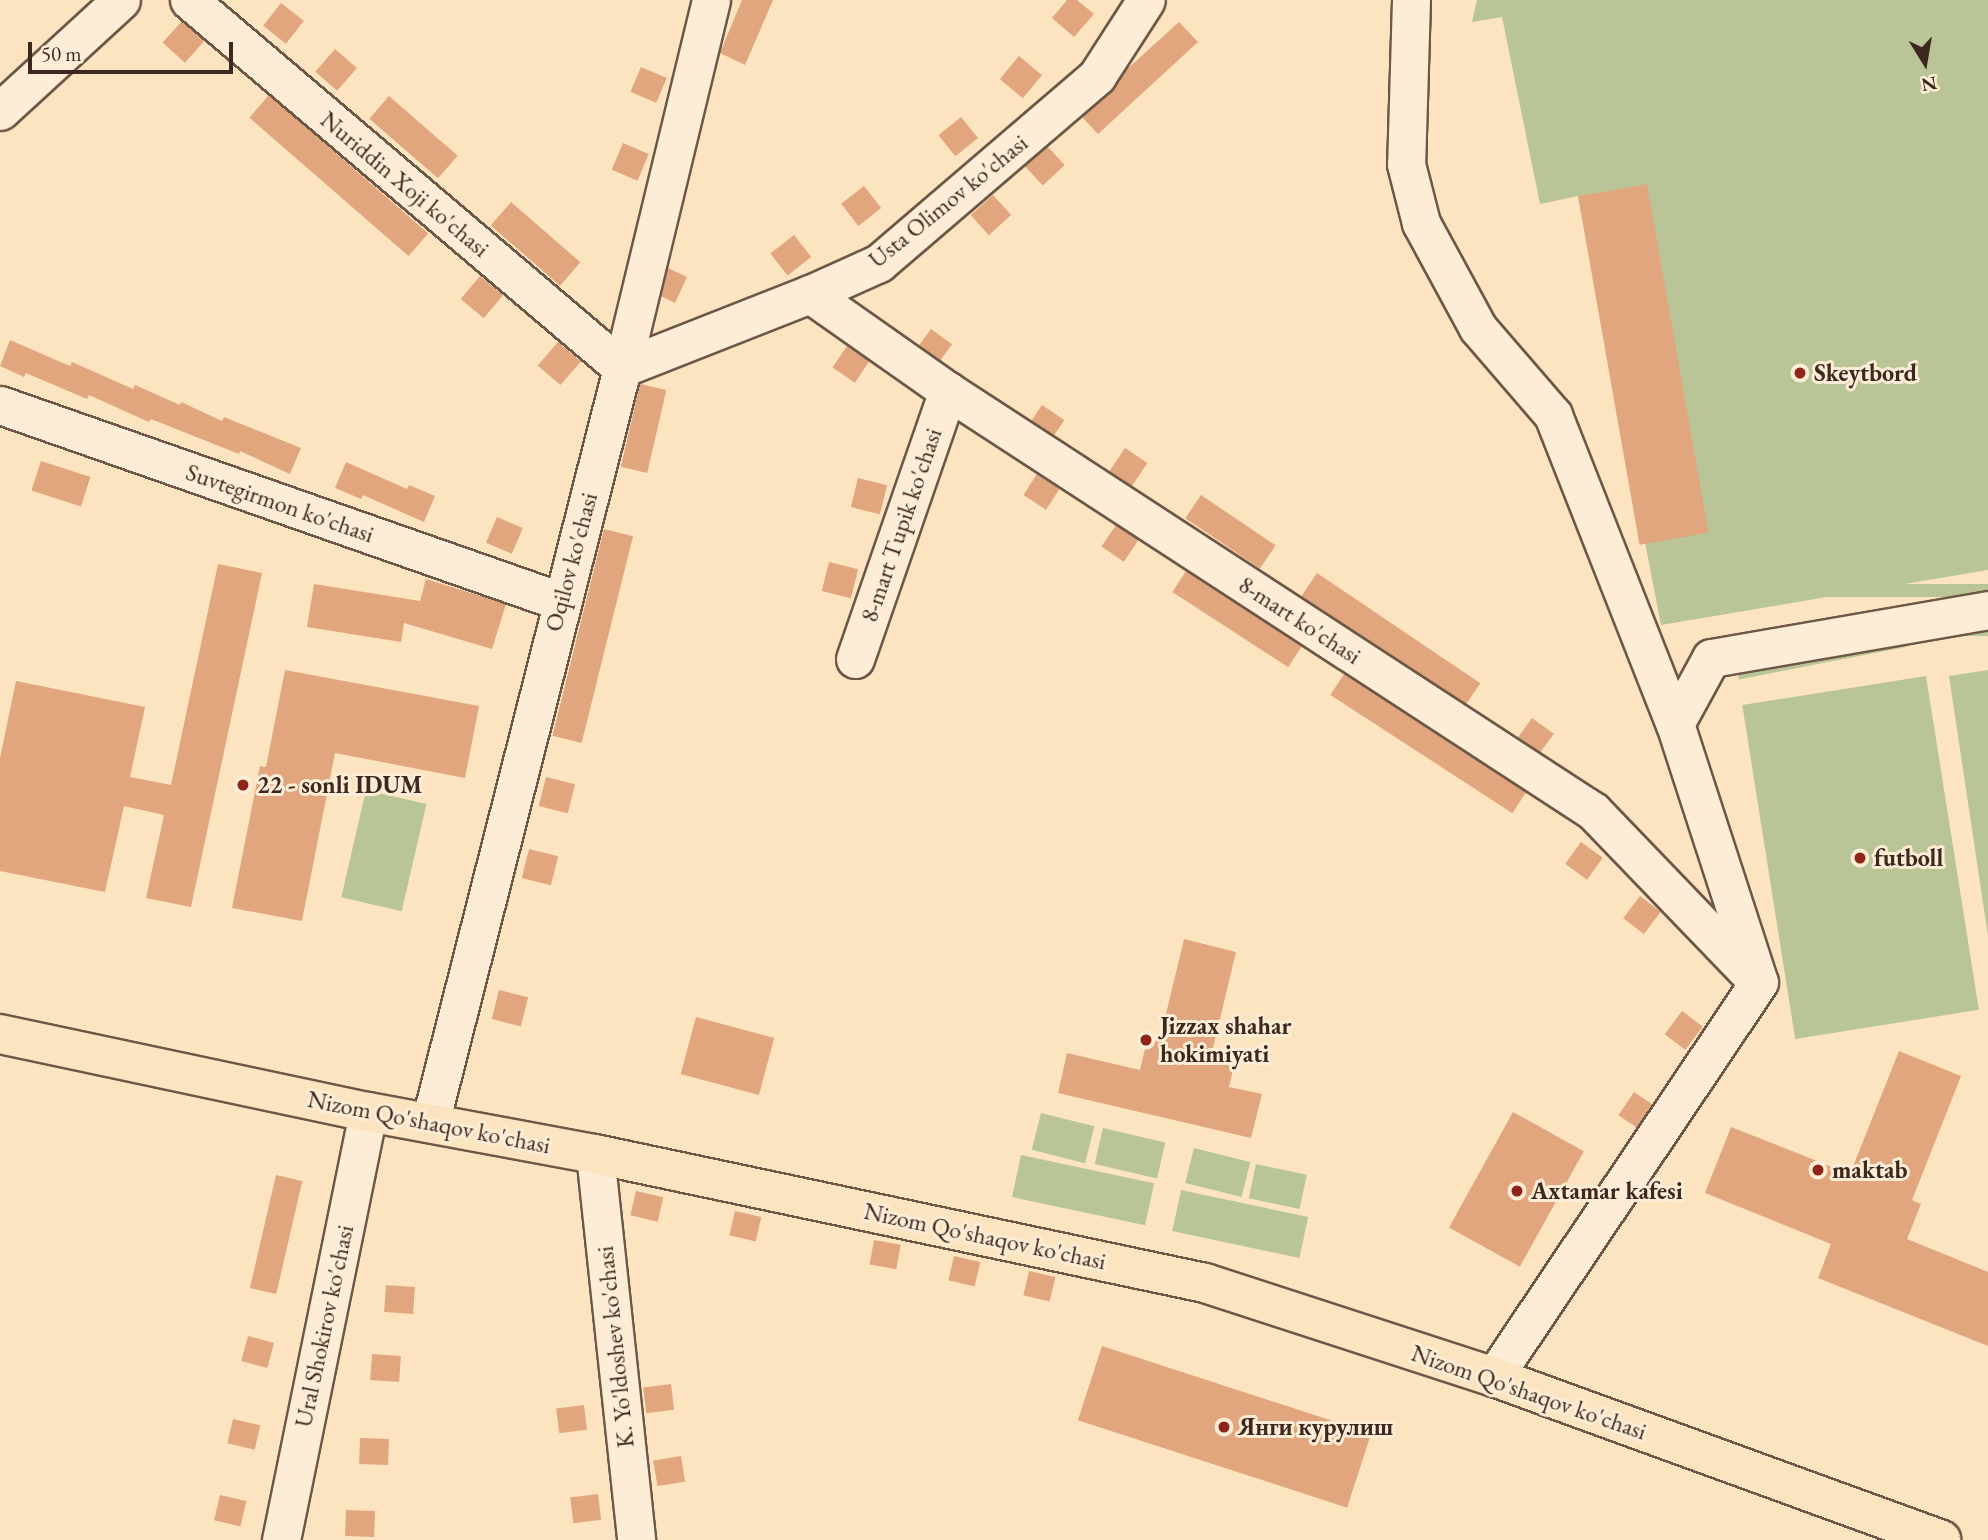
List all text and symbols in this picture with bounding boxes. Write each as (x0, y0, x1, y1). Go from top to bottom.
scale bar (32, 28, 236, 72)
north arrow (1890, 28, 1960, 98)
text: 50 m (41, 40, 82, 67)
text: N (1919, 70, 1939, 98)
street label: Nuriddin Xoji ko'chasi (315, 105, 495, 263)
street label: Usta Olimov ko'chasi (863, 128, 1033, 274)
place label: Skeytbord (1814, 359, 1917, 387)
marker: Skeytbord (1792, 365, 1808, 381)
street label: 8-mart Tupik ko'chasi (854, 424, 948, 626)
street label: Suvtegirmon ko'chasi (182, 457, 378, 549)
street label: Oqilov ko'chasi (539, 489, 603, 635)
street label: 8-mart ko'chasi (1233, 570, 1367, 670)
place label: 22 - sonli IDUM (257, 771, 422, 799)
marker: 22 - sonli IDUM (235, 777, 251, 793)
place label: futboll (1874, 844, 1943, 872)
marker: futboll (1852, 850, 1868, 866)
place label: Jizzax shahar hokimiyati (1160, 1012, 1291, 1068)
marker: Jizzax shahar hokimiyati (1138, 1032, 1154, 1048)
street label: Nizom Qo'shaqov ko'chasi (305, 1084, 553, 1160)
place label: maktab (1832, 1156, 1908, 1184)
marker: maktab (1810, 1162, 1826, 1178)
place label: Axtamar kafesi (1531, 1177, 1683, 1205)
marker: Axtamar kafesi (1509, 1183, 1525, 1199)
street label: Nizom Qo'shaqov ko'chasi (861, 1196, 1109, 1276)
street label: Ural Shokirov ko'chasi (288, 1222, 360, 1430)
street label: K. Yo'ldoshev ko'chasi (590, 1245, 640, 1449)
street label: Nizom Qo'shaqov ko'chasi (1408, 1338, 1650, 1446)
place label: Янги курулиш (1238, 1413, 1393, 1441)
marker: Янги курулиш (1216, 1419, 1232, 1435)

